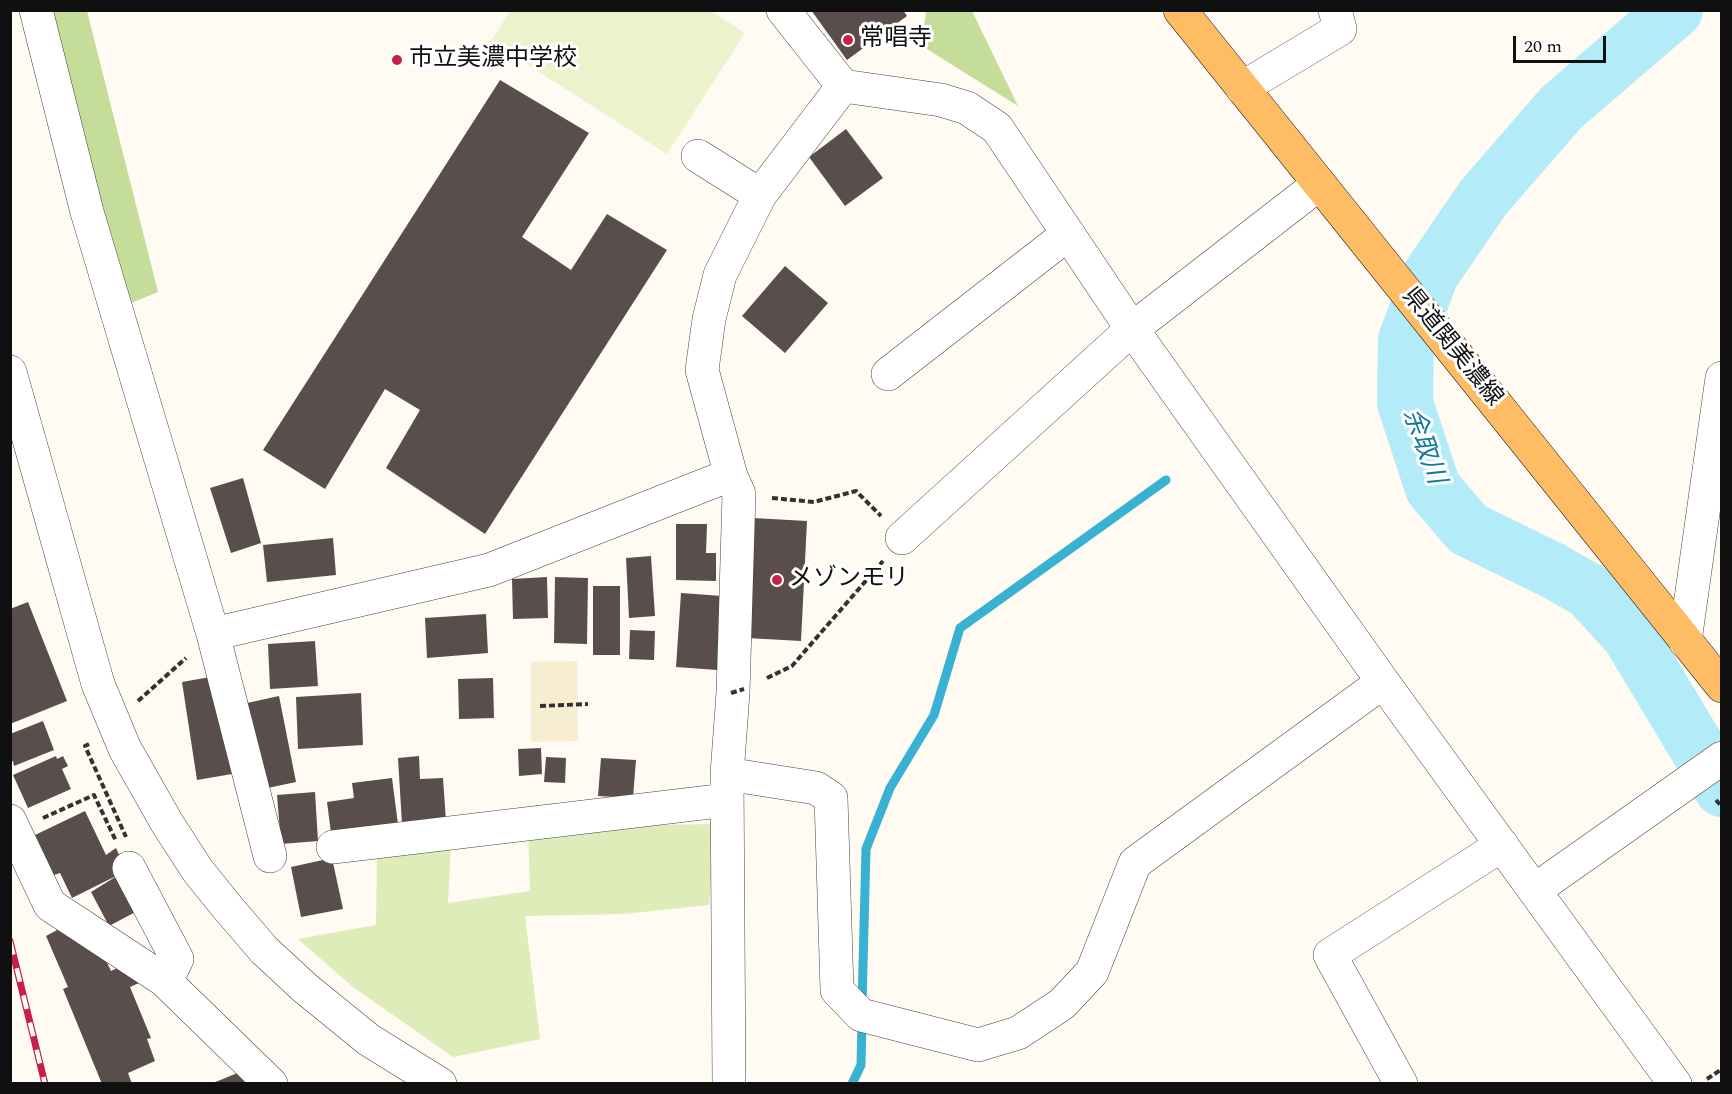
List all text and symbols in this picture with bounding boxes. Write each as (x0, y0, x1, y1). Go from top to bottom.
scale bar (1516, 24, 1609, 62)
place label: 常唱寺 (860, 26, 932, 54)
marker: 常唱寺 (841, 33, 855, 47)
text: 20 m (1524, 33, 1562, 60)
place label: 市立美濃中学校 (409, 46, 577, 74)
marker: 市立美濃中学校 (390, 53, 404, 67)
street label: 県道関美濃線 (1394, 283, 1508, 413)
water label: 余取川 (1394, 405, 1450, 489)
place label: メゾンモリ (789, 566, 909, 594)
marker: メゾンモリ (770, 573, 784, 587)

